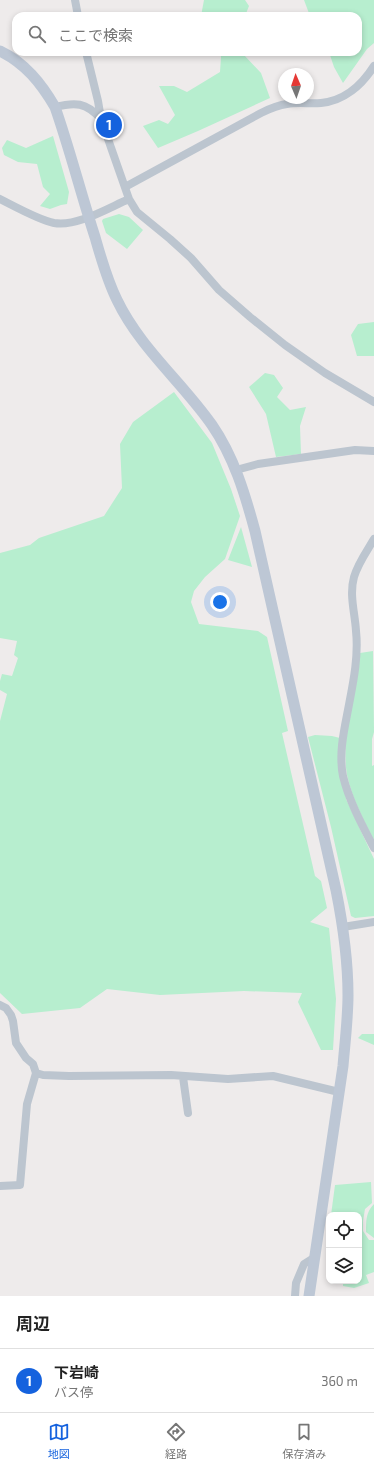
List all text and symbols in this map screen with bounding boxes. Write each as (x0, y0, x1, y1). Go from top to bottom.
search box (12, 12, 362, 56)
icon: search (26, 23, 48, 45)
text: ここで検索 (58, 26, 133, 44)
north arrow (278, 68, 314, 104)
pin: 1 (96, 110, 122, 140)
your location (210, 592, 230, 612)
map controls (326, 1212, 362, 1284)
button: locate (326, 1212, 362, 1248)
button: layers (326, 1248, 362, 1284)
text: 周辺 (16, 1313, 50, 1333)
text: 下岩崎 (54, 1363, 99, 1381)
text: 1 (26, 1373, 32, 1389)
text: 360 m (321, 1373, 358, 1389)
text: バス停 (54, 1384, 93, 1400)
tab: 地図 (48, 1421, 70, 1461)
tab: 経路 (165, 1421, 187, 1461)
tab: 保存済み (282, 1421, 326, 1461)

